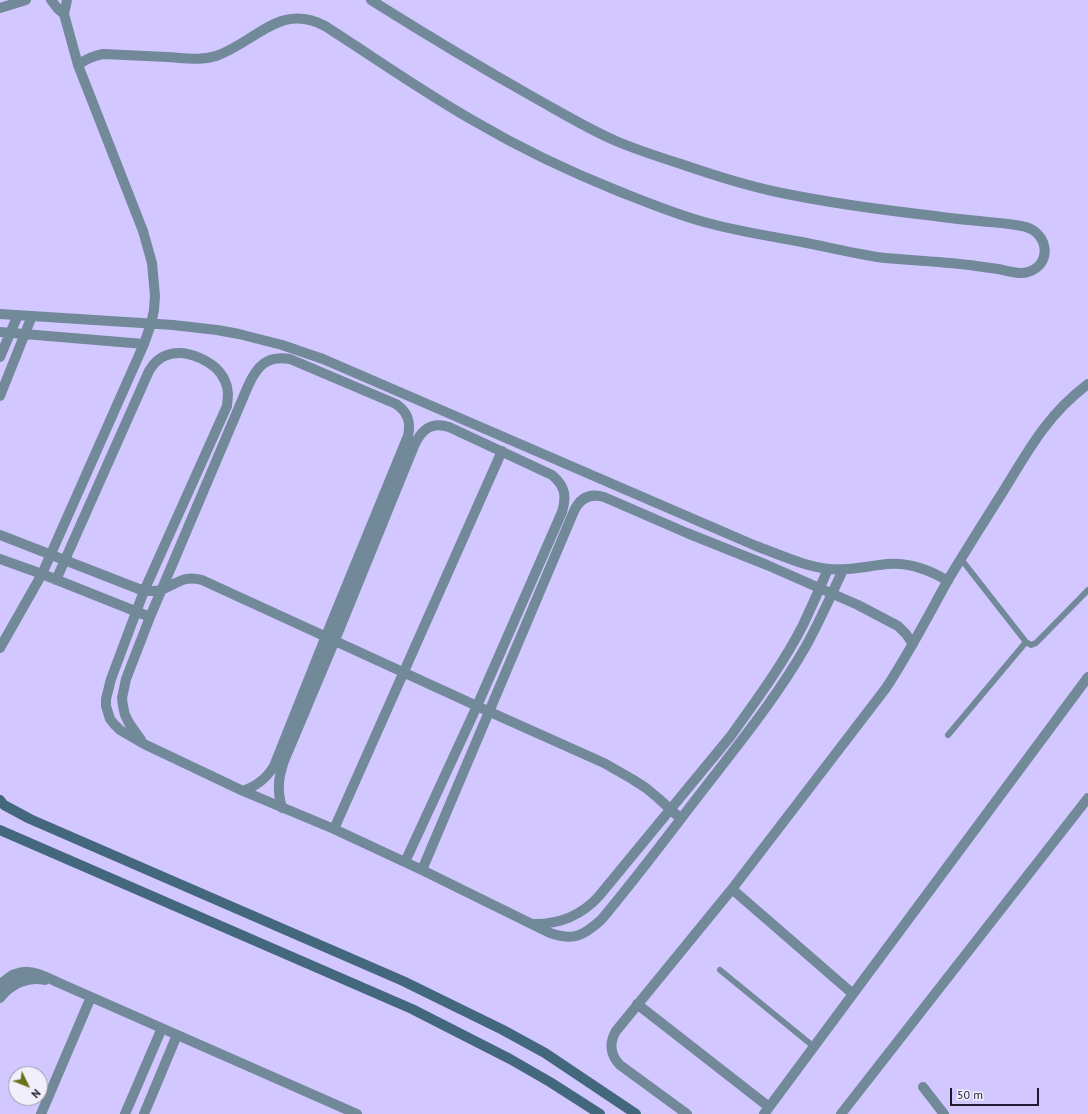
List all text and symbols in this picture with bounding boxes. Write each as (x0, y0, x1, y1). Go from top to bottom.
north arrow (8, 1066, 48, 1106)
scale bar (952, 1080, 1041, 1106)
text: N (28, 1086, 44, 1101)
text: 50 m (957, 1087, 983, 1102)

